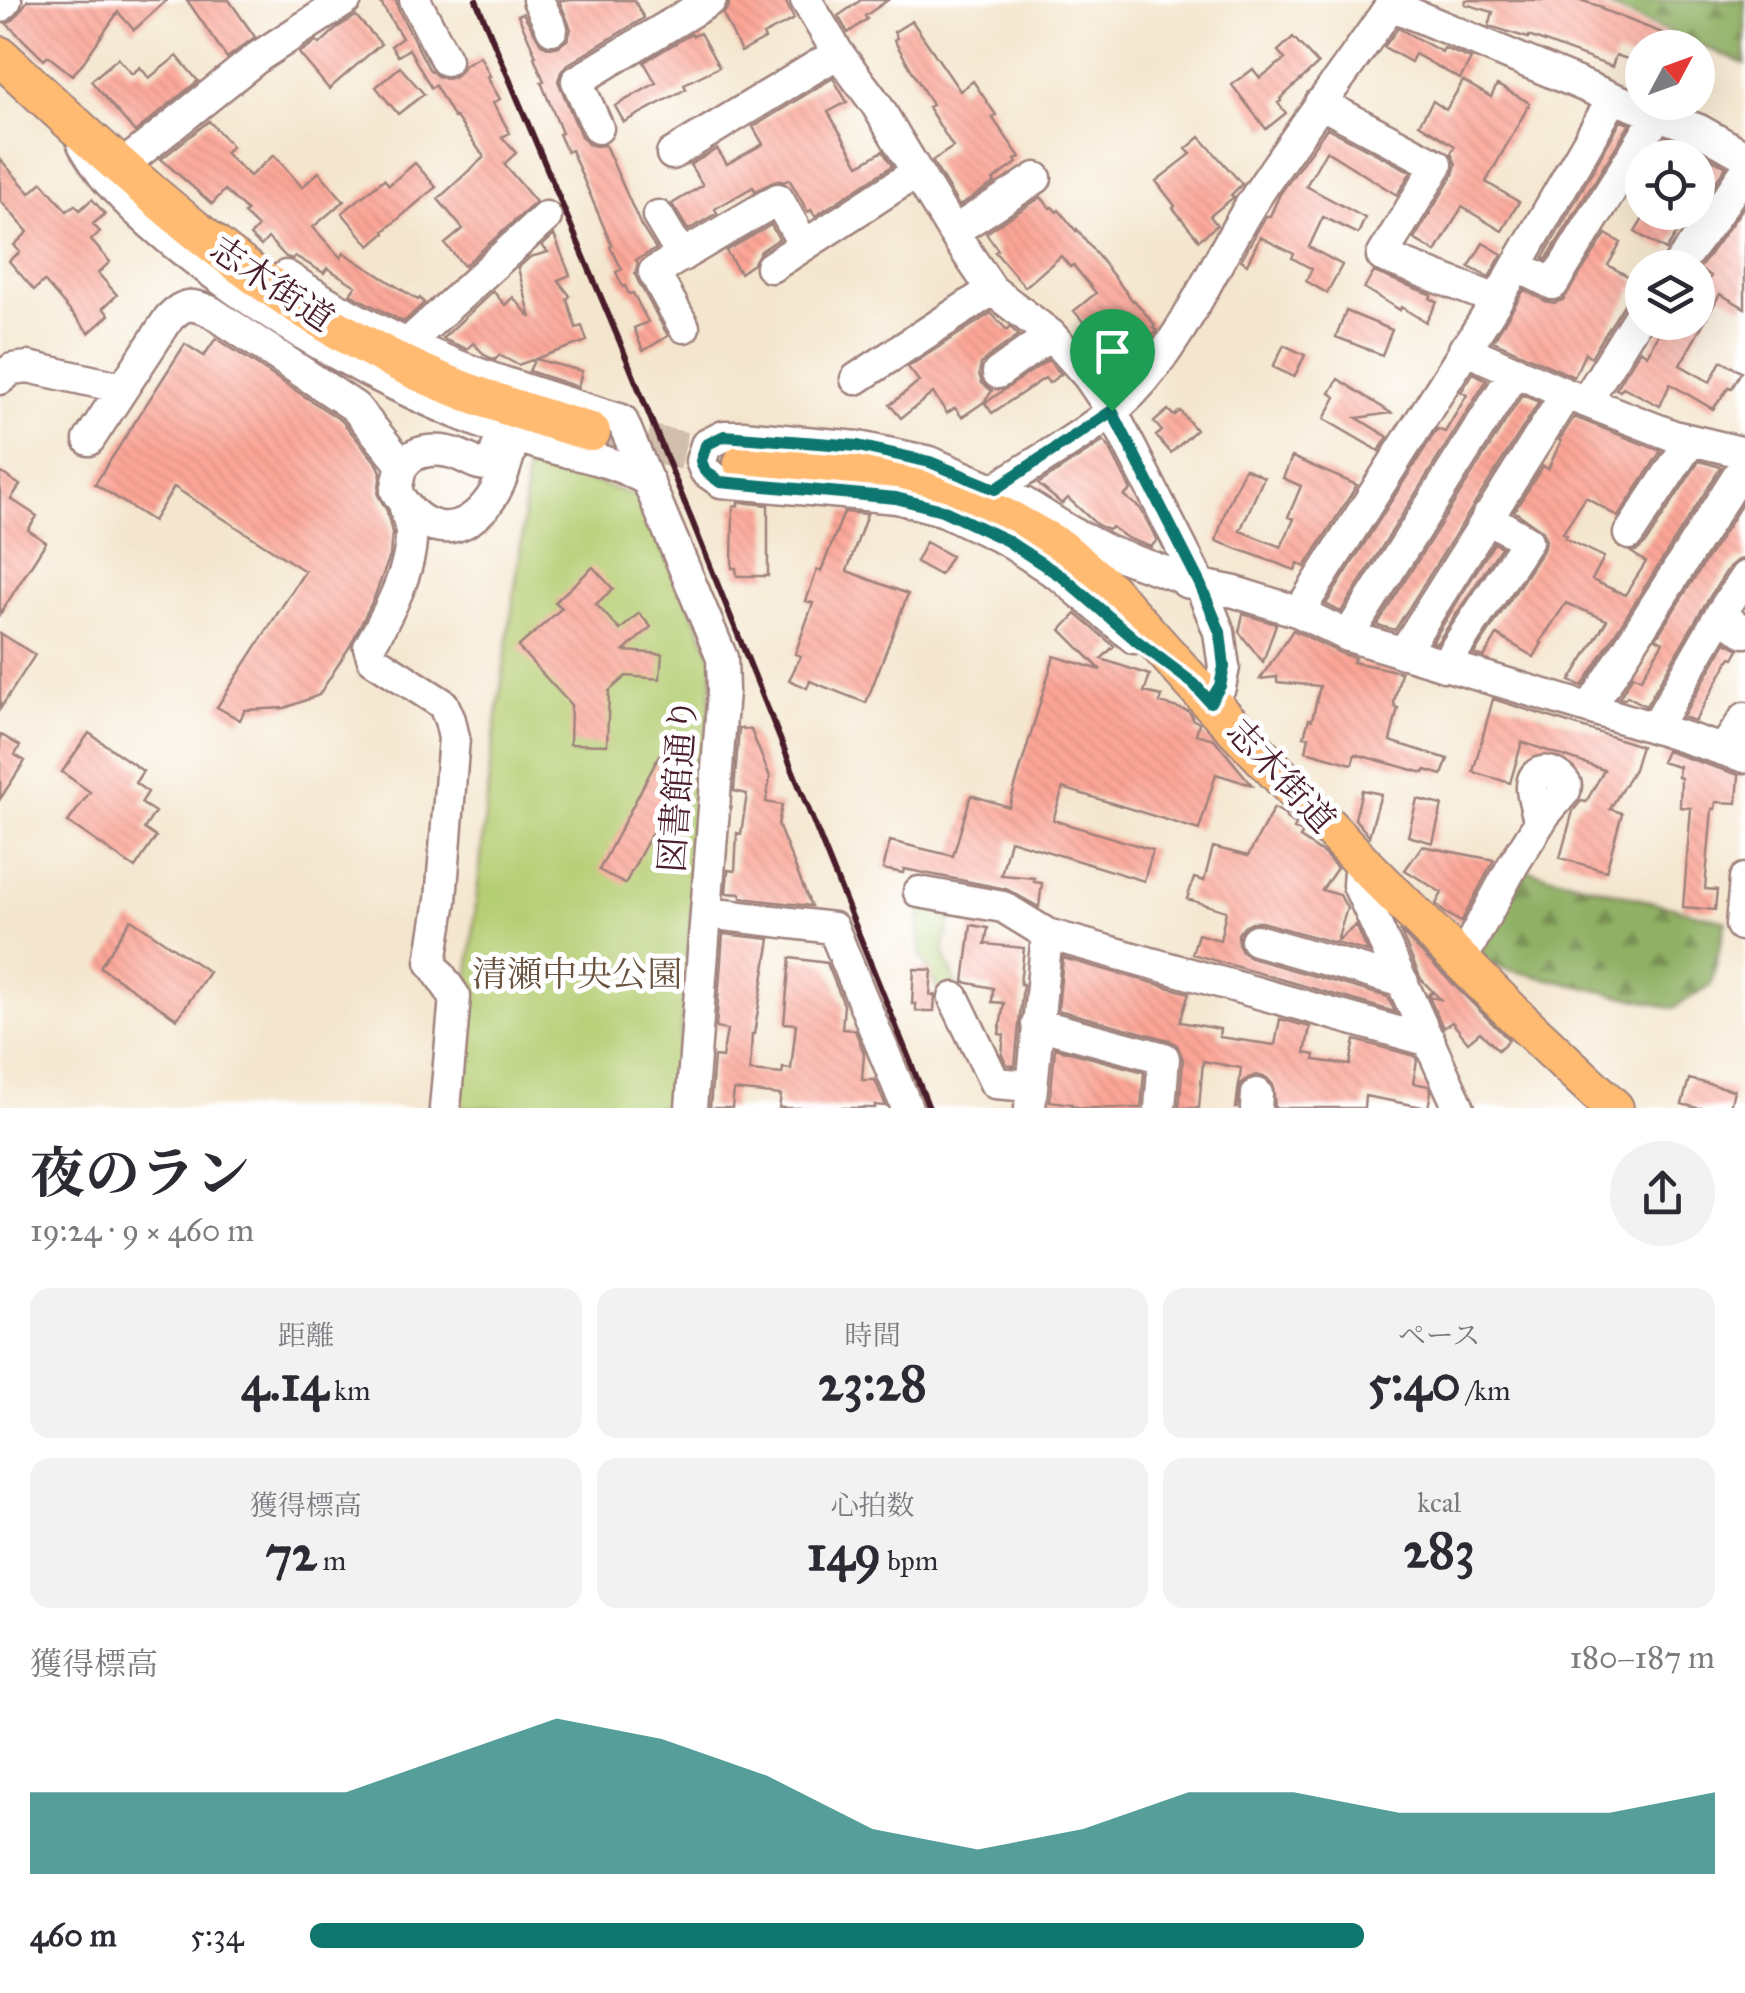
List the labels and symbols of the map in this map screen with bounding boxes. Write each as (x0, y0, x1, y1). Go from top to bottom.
north arrow (1625, 30, 1715, 120)
street label: 志木街道 (202, 227, 342, 341)
pin (1070, 309, 1155, 412)
street label: 図書館通り (650, 696, 706, 874)
street label: 志木街道 (1218, 710, 1344, 842)
park label: 清瀬中央公園 (472, 953, 682, 996)

